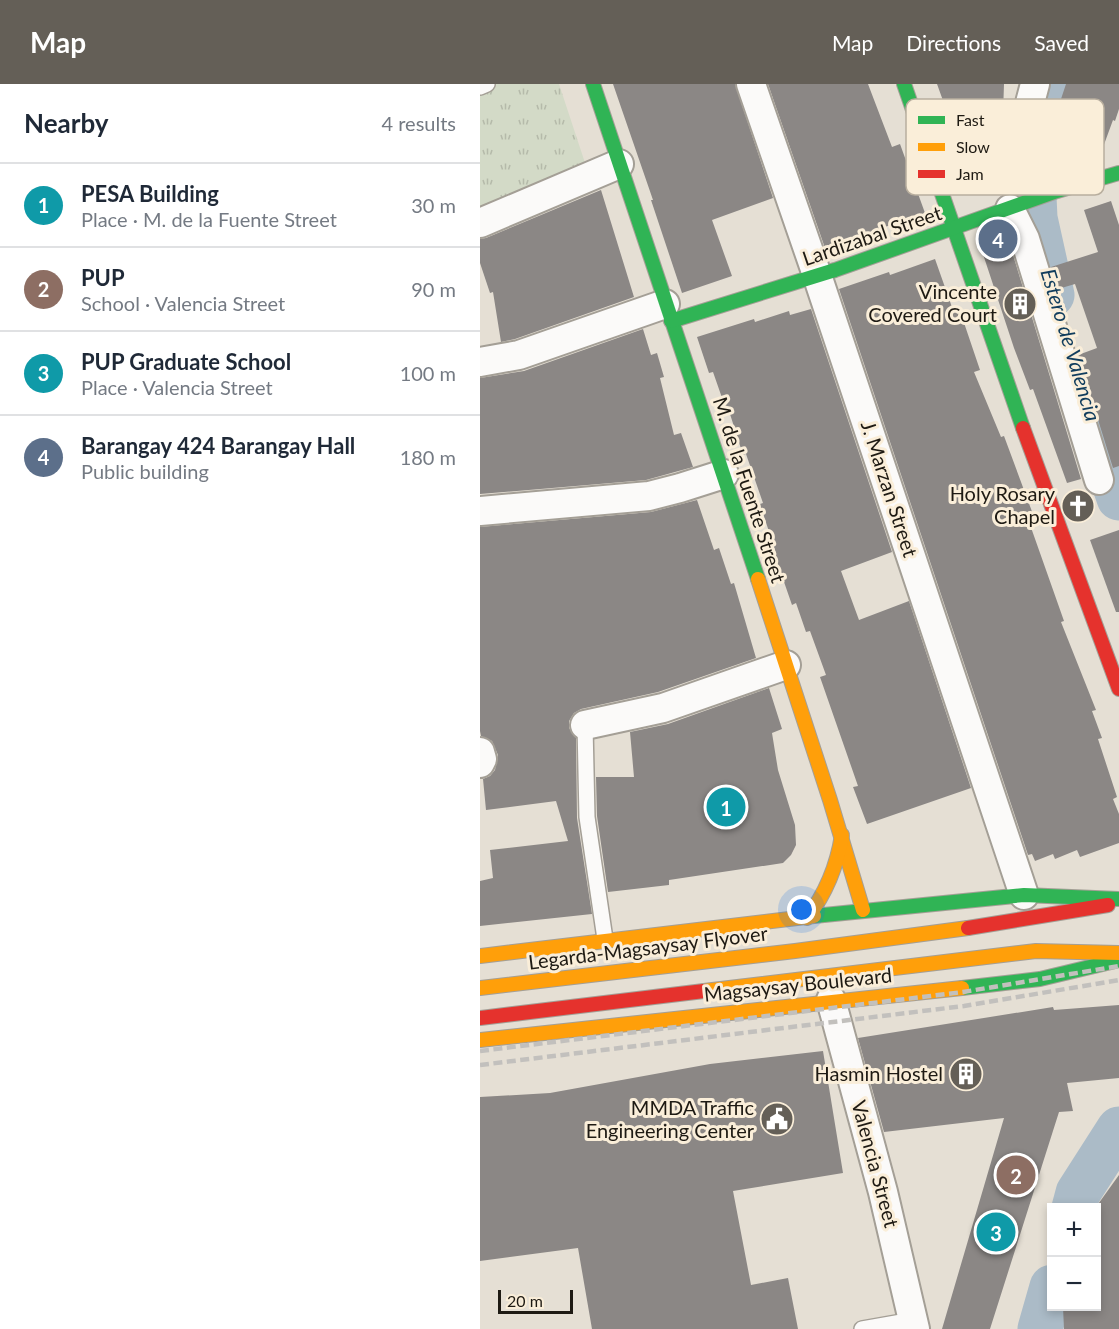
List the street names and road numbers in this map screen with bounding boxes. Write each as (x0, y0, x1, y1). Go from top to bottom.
street label: Lardizabal Street (799, 200, 944, 270)
street label: M. de la Fuente Street (709, 394, 791, 586)
street label: J. Marzan Street (857, 418, 923, 560)
street label: Legarda-Magsaysay Flyover (527, 920, 770, 974)
street label: Magsaysay Boulevard (703, 962, 893, 1006)
street label: Valencia Street (847, 1098, 904, 1230)

